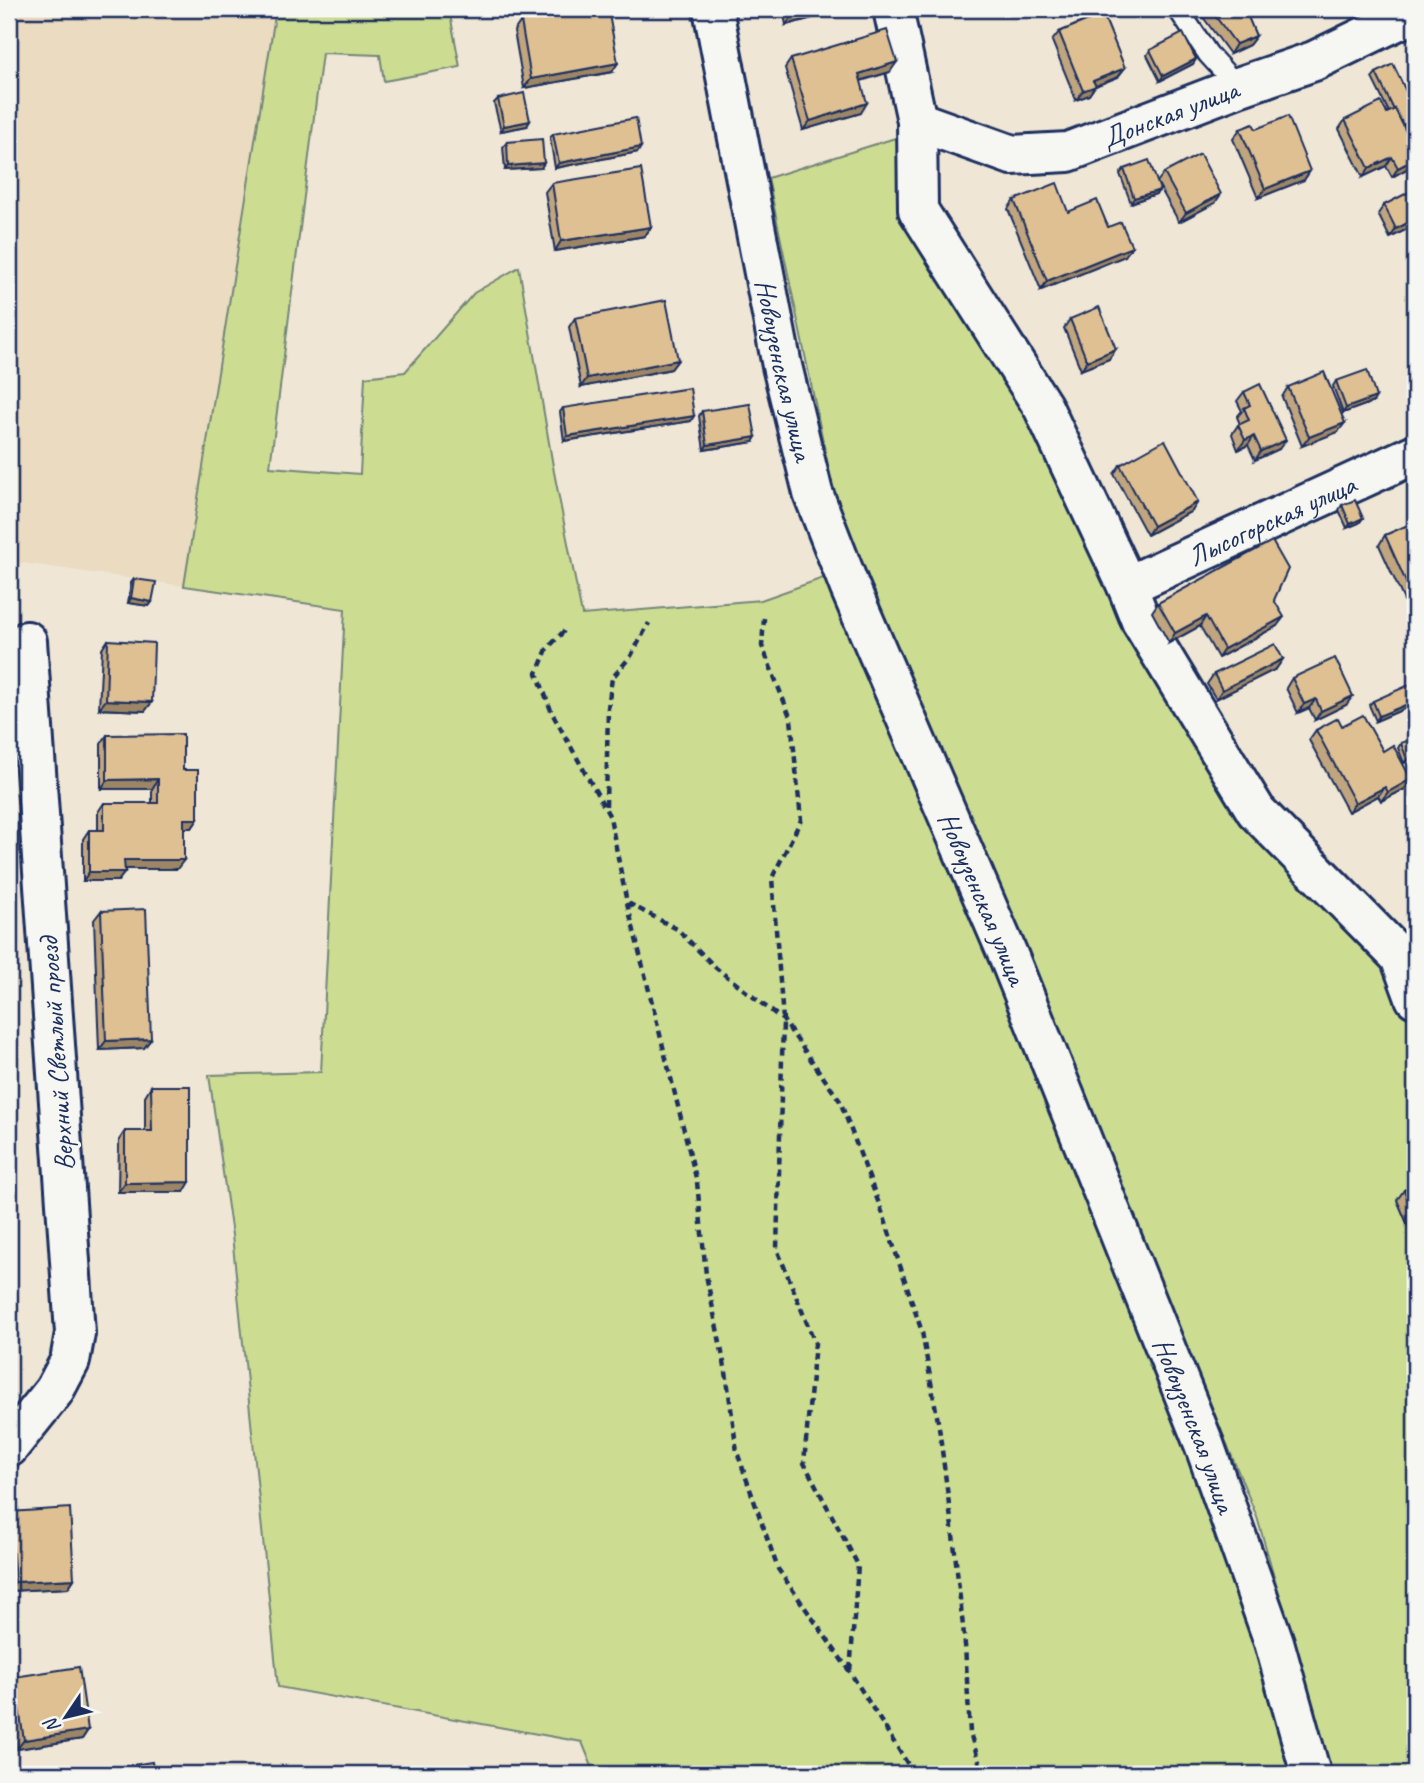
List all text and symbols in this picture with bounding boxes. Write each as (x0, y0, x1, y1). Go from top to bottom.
street label: Донская улица (1097, 70, 1245, 155)
street label: Новоузенская улица (748, 276, 823, 467)
street label: Лысогорская улица (1182, 465, 1363, 573)
street label: Новоузенская улица (931, 806, 1037, 992)
street label: Верхний Светлый проезд (30, 933, 82, 1172)
street label: Новоузенская улица (1146, 1333, 1245, 1520)
north arrow (32, 1682, 102, 1752)
text: N (38, 1712, 66, 1738)

